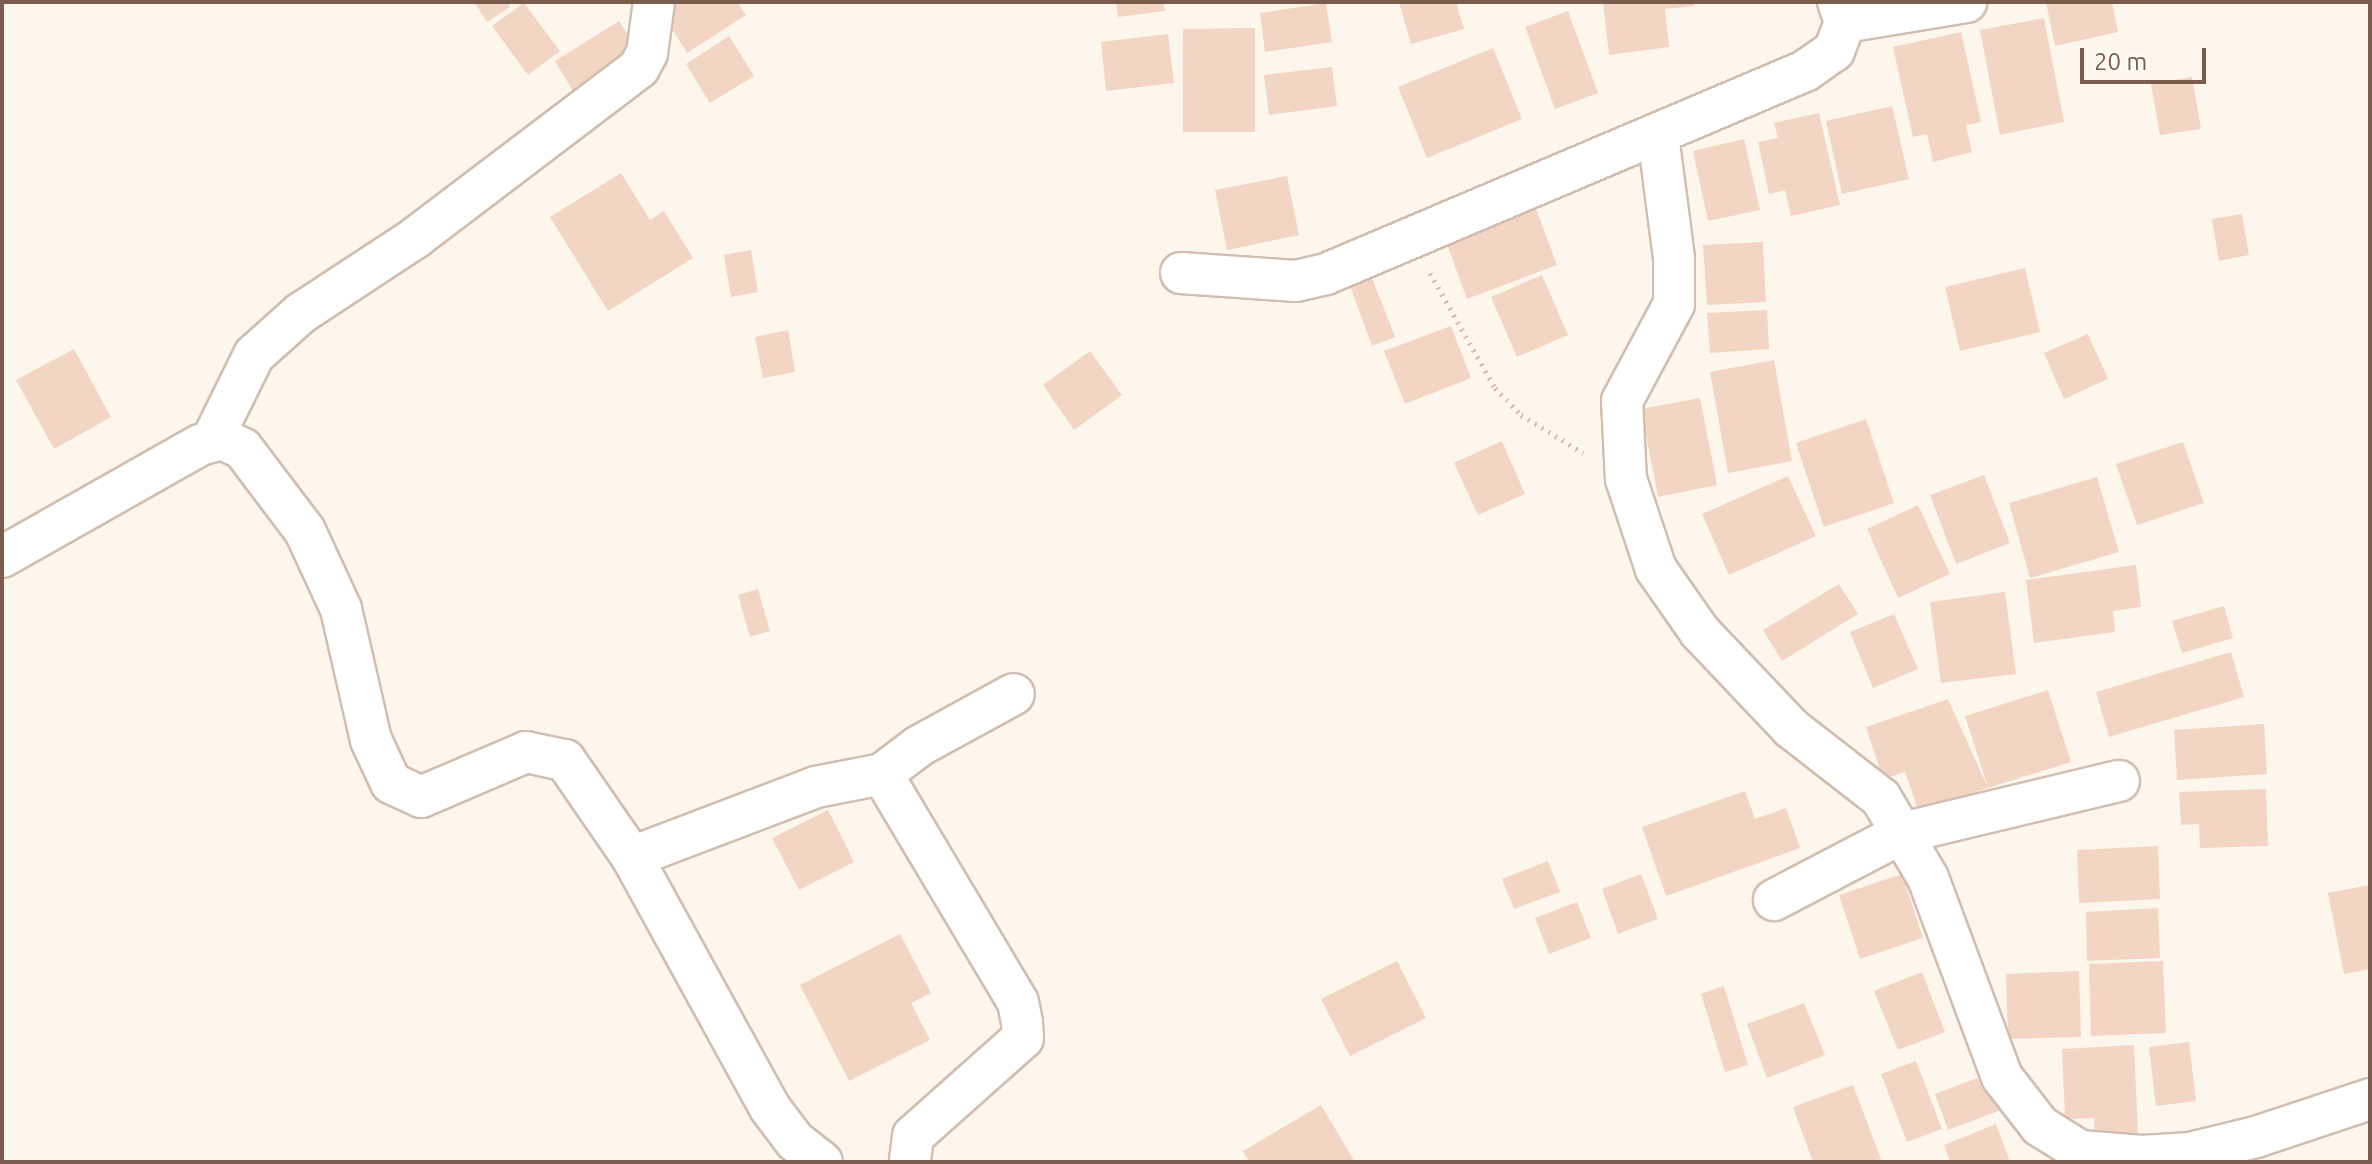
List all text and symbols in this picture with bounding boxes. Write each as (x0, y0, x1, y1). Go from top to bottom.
scale bar (2084, 32, 2210, 82)
text: 20 m (2094, 48, 2147, 75)

